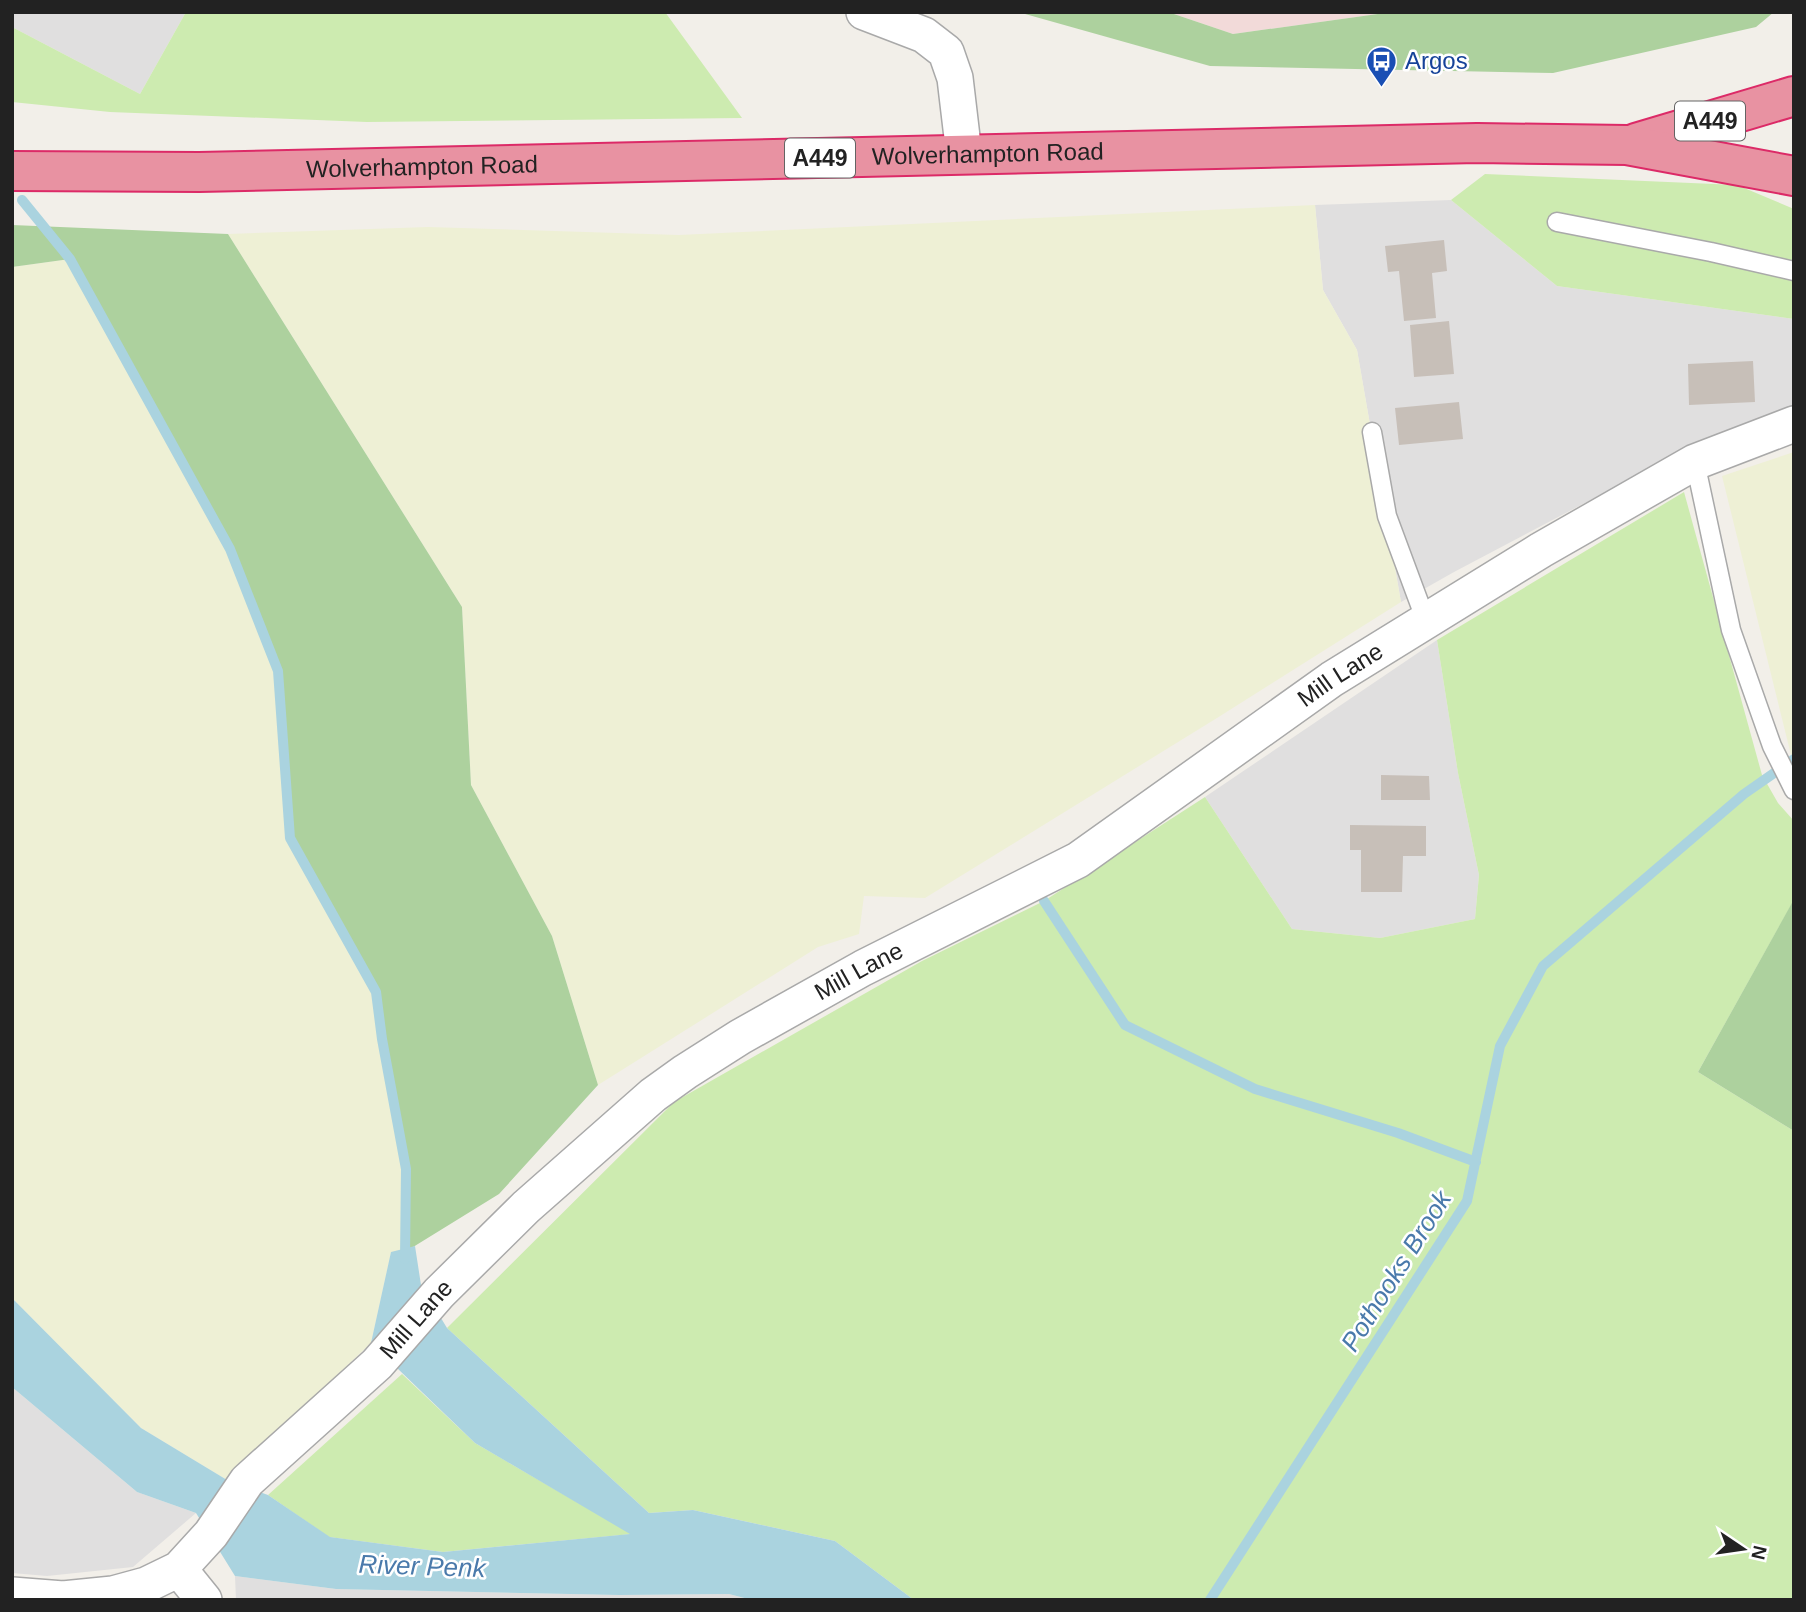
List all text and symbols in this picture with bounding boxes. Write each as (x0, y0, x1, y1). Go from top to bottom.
bus stop icon: Argos (1365, 44, 1399, 88)
place label: Argos (1405, 47, 1468, 74)
road number: A449 (1675, 102, 1745, 140)
street label: Wolverhampton Road (872, 137, 1104, 170)
road number: A449 (785, 139, 855, 178)
street label: Wolverhampton Road (306, 150, 538, 183)
street label: Mill Lane (1292, 637, 1388, 712)
street label: Mill Lane (810, 936, 907, 1005)
water label: Pothooks Brook (1335, 1184, 1458, 1357)
street label: Mill Lane (374, 1274, 457, 1364)
north arrow (1708, 1514, 1778, 1584)
text: N (1747, 1544, 1771, 1562)
water label: River Penk (358, 1549, 488, 1583)

